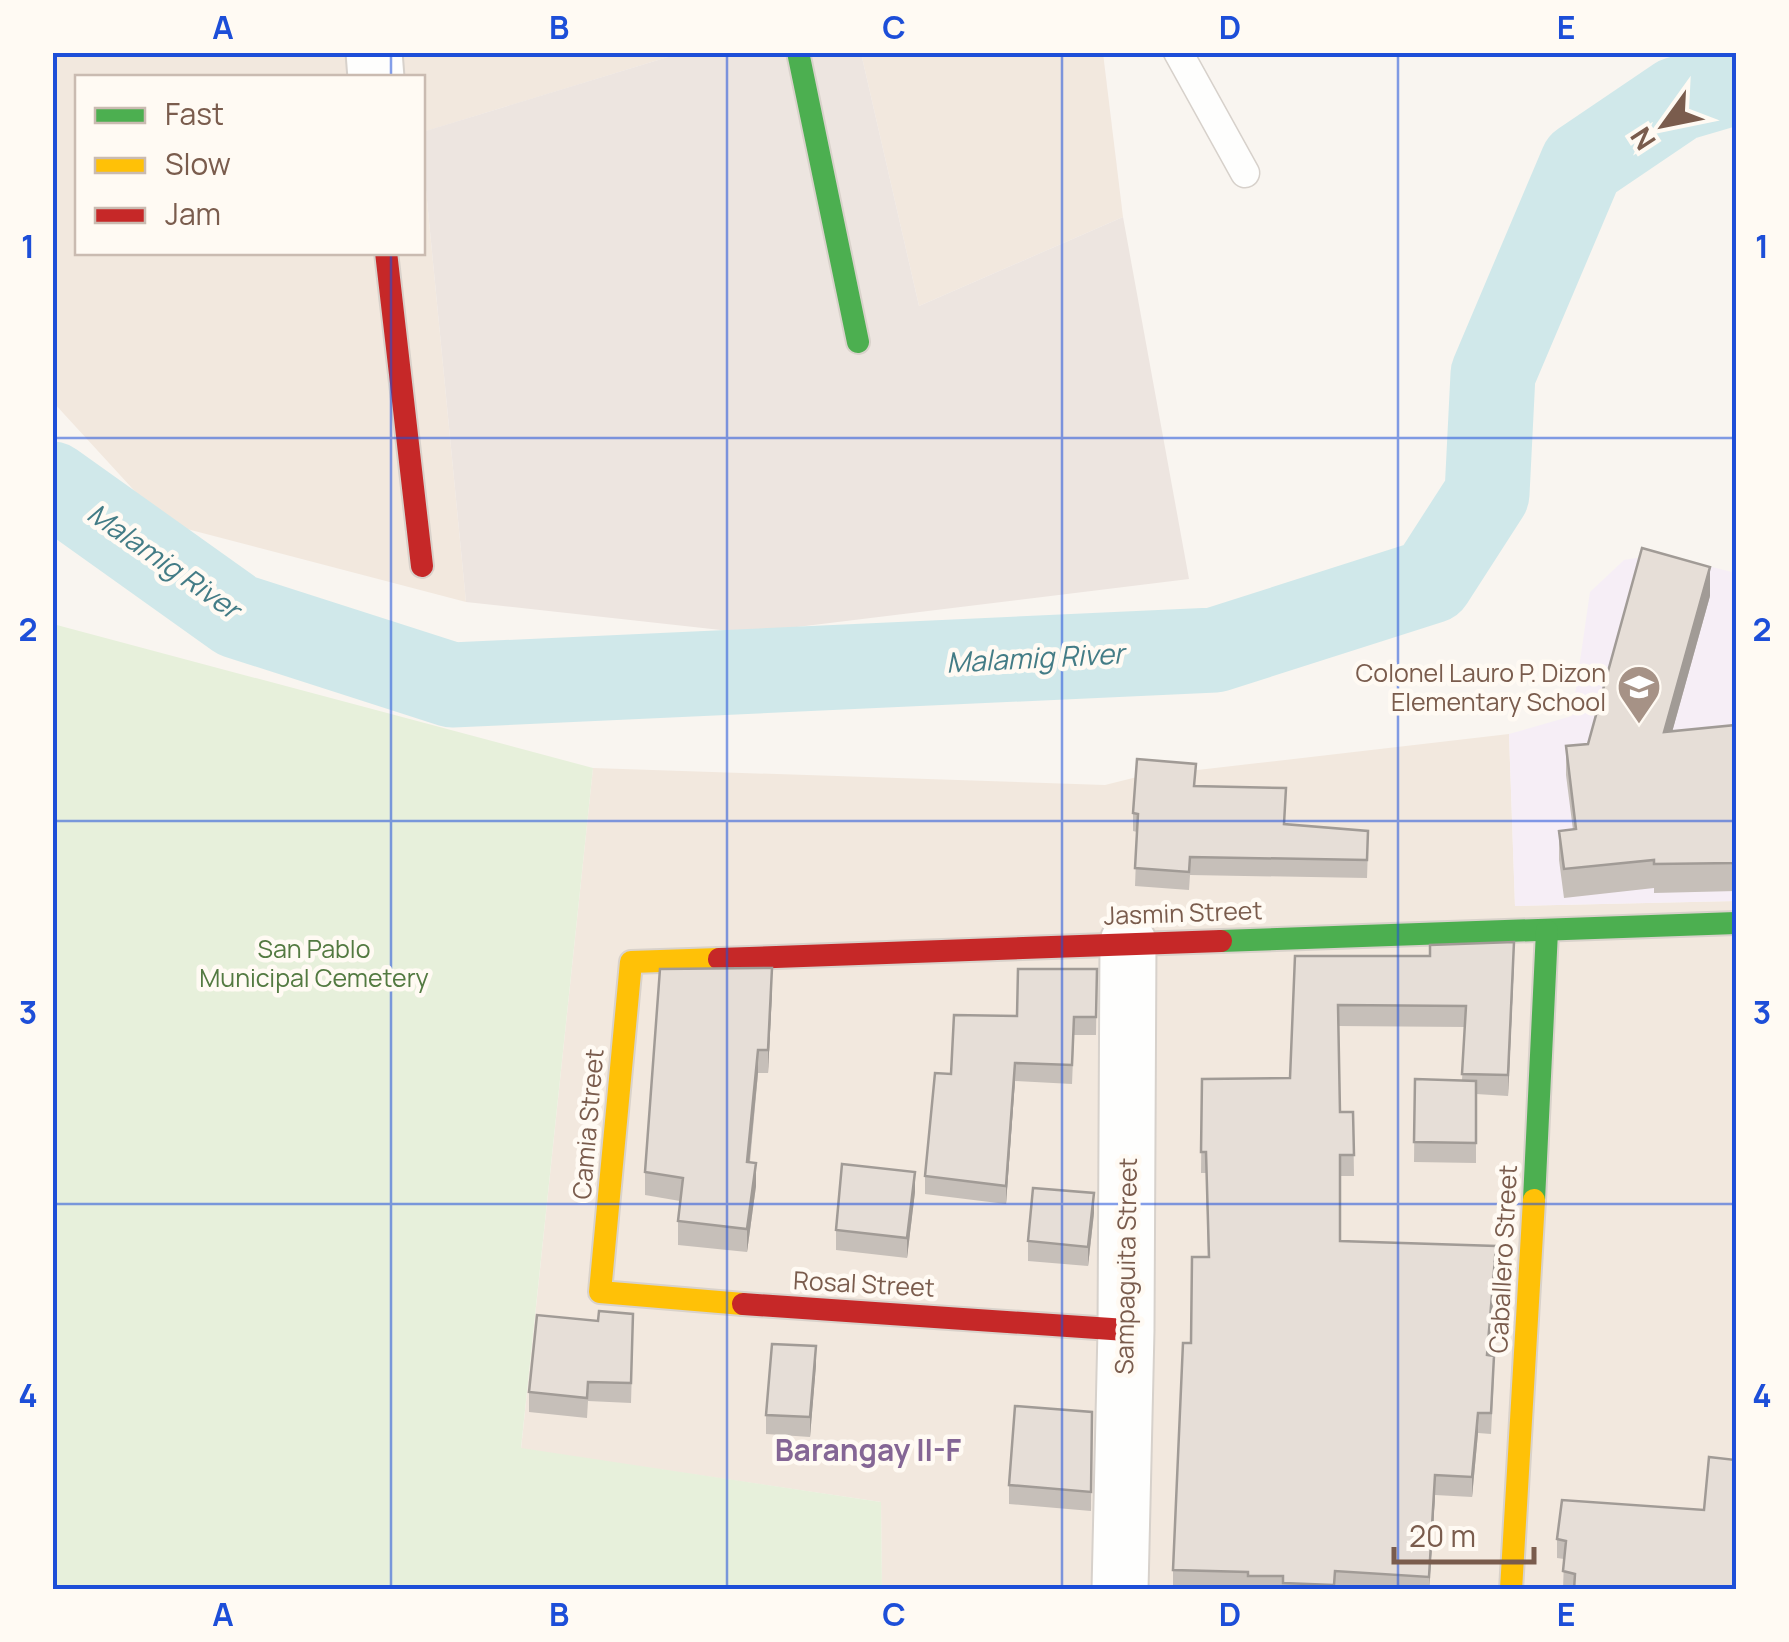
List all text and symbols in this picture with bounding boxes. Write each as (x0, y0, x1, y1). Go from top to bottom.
text: A (212, 5, 234, 49)
text: B (549, 5, 569, 49)
text: C (882, 5, 906, 49)
text: D (1219, 5, 1241, 49)
text: E (1557, 5, 1575, 49)
legend (75, 75, 425, 255)
north arrow (1614, 75, 1714, 175)
text: Fast (165, 93, 224, 134)
text: N (1621, 120, 1664, 158)
text: Slow (165, 143, 231, 184)
text: Jam (165, 193, 221, 234)
text: 1 (21, 224, 35, 268)
text: 1 (1755, 224, 1769, 268)
water label: Malamig River (81, 494, 252, 629)
text: 2 (18, 607, 38, 651)
text: 2 (1752, 607, 1772, 651)
water label: Malamig River (945, 633, 1129, 681)
place label: Colonel Lauro P. Dizon Elementary School (1355, 655, 1606, 719)
school or university icon: Colonel Lauro P. Dizon Elementary School (1616, 664, 1662, 725)
street label: Jasmin Street (1103, 892, 1263, 933)
park label: San Pablo Municipal Cemetery (199, 931, 429, 995)
text: 3 (19, 990, 37, 1034)
text: 3 (1753, 990, 1771, 1034)
street label: Camia Street (563, 1047, 612, 1201)
street label: Sampaguita Street (1106, 1157, 1145, 1375)
street label: Caballero Street (1480, 1164, 1525, 1354)
street label: Rosal Street (792, 1262, 936, 1305)
text: 4 (18, 1373, 38, 1417)
text: 4 (1752, 1373, 1772, 1417)
district label: Barangay II-F (775, 1429, 962, 1470)
scale bar (1394, 1502, 1534, 1564)
text: 20 m (1409, 1515, 1476, 1556)
text: A (212, 1592, 234, 1636)
text: B (549, 1592, 569, 1636)
text: C (882, 1592, 906, 1636)
text: D (1219, 1592, 1241, 1636)
text: E (1557, 1592, 1575, 1636)

